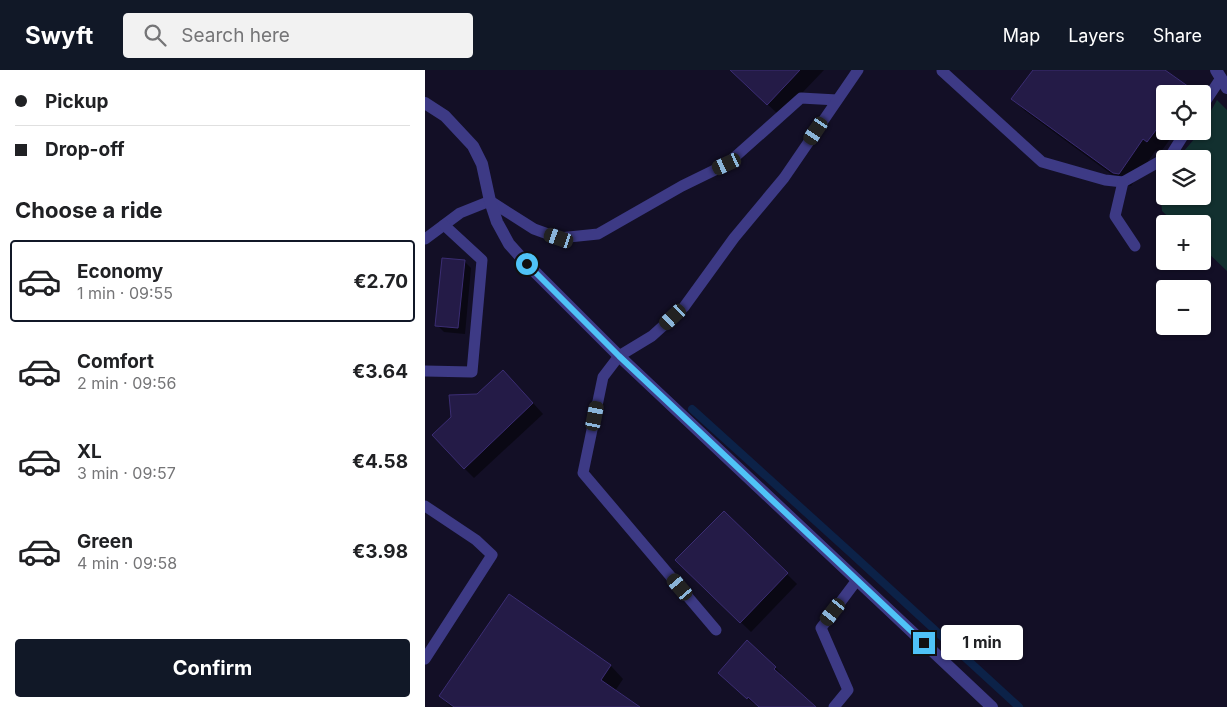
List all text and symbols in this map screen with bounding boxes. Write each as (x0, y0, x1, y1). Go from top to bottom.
search box (123, 13, 473, 58)
text: Swyft (25, 21, 93, 50)
icon: search (141, 21, 169, 49)
text: Search here (181, 24, 290, 47)
text: Map (1003, 25, 1040, 46)
text: Layers (1068, 25, 1125, 46)
text: Share (1153, 25, 1202, 46)
map controls (1156, 85, 1211, 335)
button: locate (1156, 85, 1211, 140)
text: Pickup (45, 90, 108, 113)
car (801, 114, 830, 148)
text: Drop-off (45, 138, 125, 161)
button: layers (1156, 150, 1211, 205)
car (710, 151, 743, 177)
text: Choose a ride (15, 197, 163, 223)
button: + (1156, 215, 1211, 270)
car (542, 226, 575, 250)
route start (516, 253, 538, 275)
icon: car (17, 259, 62, 304)
text: Economy (77, 260, 163, 283)
text: €2.70 (354, 270, 408, 293)
button: − (1156, 280, 1211, 335)
text: 1 min · 09:55 (77, 283, 173, 303)
car (656, 301, 689, 333)
icon: car (17, 349, 62, 394)
text: Comfort (77, 350, 154, 373)
text: €3.64 (352, 360, 408, 383)
text: 2 min · 09:56 (77, 373, 176, 393)
car (584, 400, 605, 432)
icon: car (17, 439, 62, 484)
text: XL (77, 440, 102, 463)
text: €4.58 (352, 450, 408, 473)
text: 3 min · 09:57 (77, 463, 176, 483)
icon: car (17, 529, 62, 574)
text: Green (77, 530, 133, 553)
text: €3.98 (352, 540, 408, 563)
text: 4 min · 09:58 (77, 553, 177, 573)
car (664, 571, 695, 603)
car (817, 596, 848, 628)
callout: 1 min (941, 626, 1024, 660)
route end (913, 632, 935, 654)
text: 1 min (962, 632, 1002, 652)
button: Confirm (15, 639, 410, 697)

